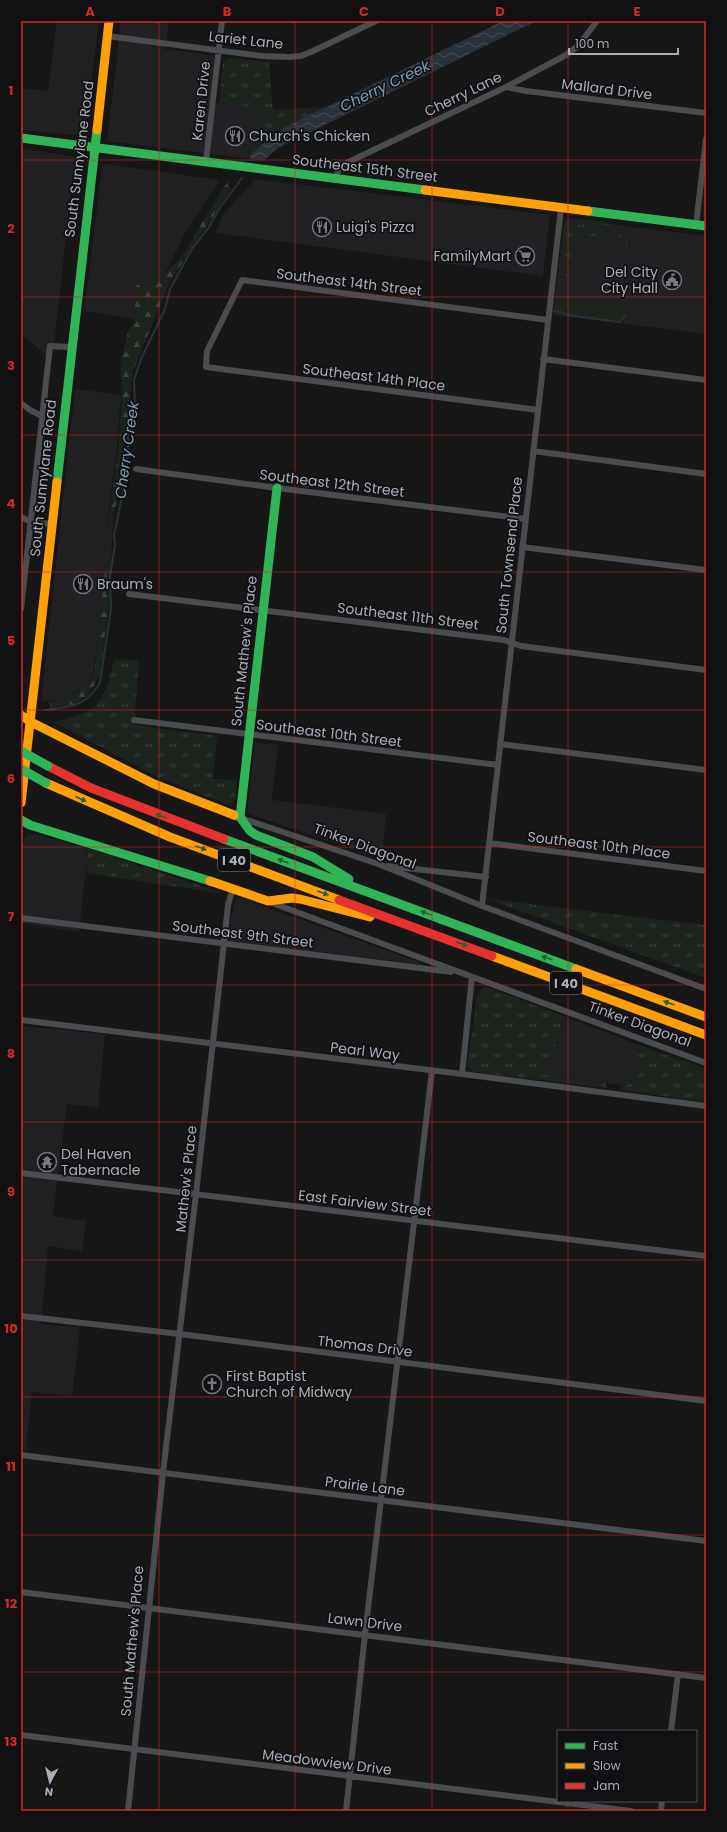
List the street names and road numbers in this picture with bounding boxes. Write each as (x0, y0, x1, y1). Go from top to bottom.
street label: Lariet Lane (208, 26, 285, 54)
street label: Karen Drive (187, 60, 215, 142)
street label: Cherry Lane (421, 67, 505, 121)
street label: Mallard Drive (560, 74, 654, 105)
street label: South Sunnylane Road (59, 80, 99, 238)
street label: Southeast 15th Street (291, 149, 439, 187)
street label: Southeast 14th Street (275, 263, 423, 301)
street label: Southeast 14th Place (301, 358, 447, 396)
street label: South Sunnylane Road (25, 399, 61, 557)
street label: Southeast 12th Street (258, 464, 406, 502)
street label: South Townsend Place (491, 475, 527, 634)
street label: South Mathew's Place (226, 574, 262, 727)
street label: Southeast 11th Street (336, 597, 480, 635)
street label: Southeast 10th Street (255, 714, 403, 752)
street label: Tinker Diagonal (311, 818, 419, 874)
street label: Southeast 10th Place (526, 826, 672, 864)
road number: I 40 (218, 849, 250, 871)
street label: Southeast 9th Street (171, 915, 315, 953)
road number: I 40 (550, 972, 582, 994)
street label: Tinker Diagonal (586, 996, 694, 1052)
street label: Pearl Way (329, 1037, 401, 1065)
street label: Mathew's Place (170, 1124, 202, 1233)
street label: East Fairview Street (297, 1185, 433, 1221)
street label: Thomas Drive (316, 1330, 414, 1362)
street label: Prairie Lane (324, 1471, 406, 1501)
street label: South Mathew's Place (115, 1565, 149, 1717)
street label: Lawn Drive (327, 1608, 404, 1637)
street label: Meadowview Drive (261, 1744, 393, 1780)

